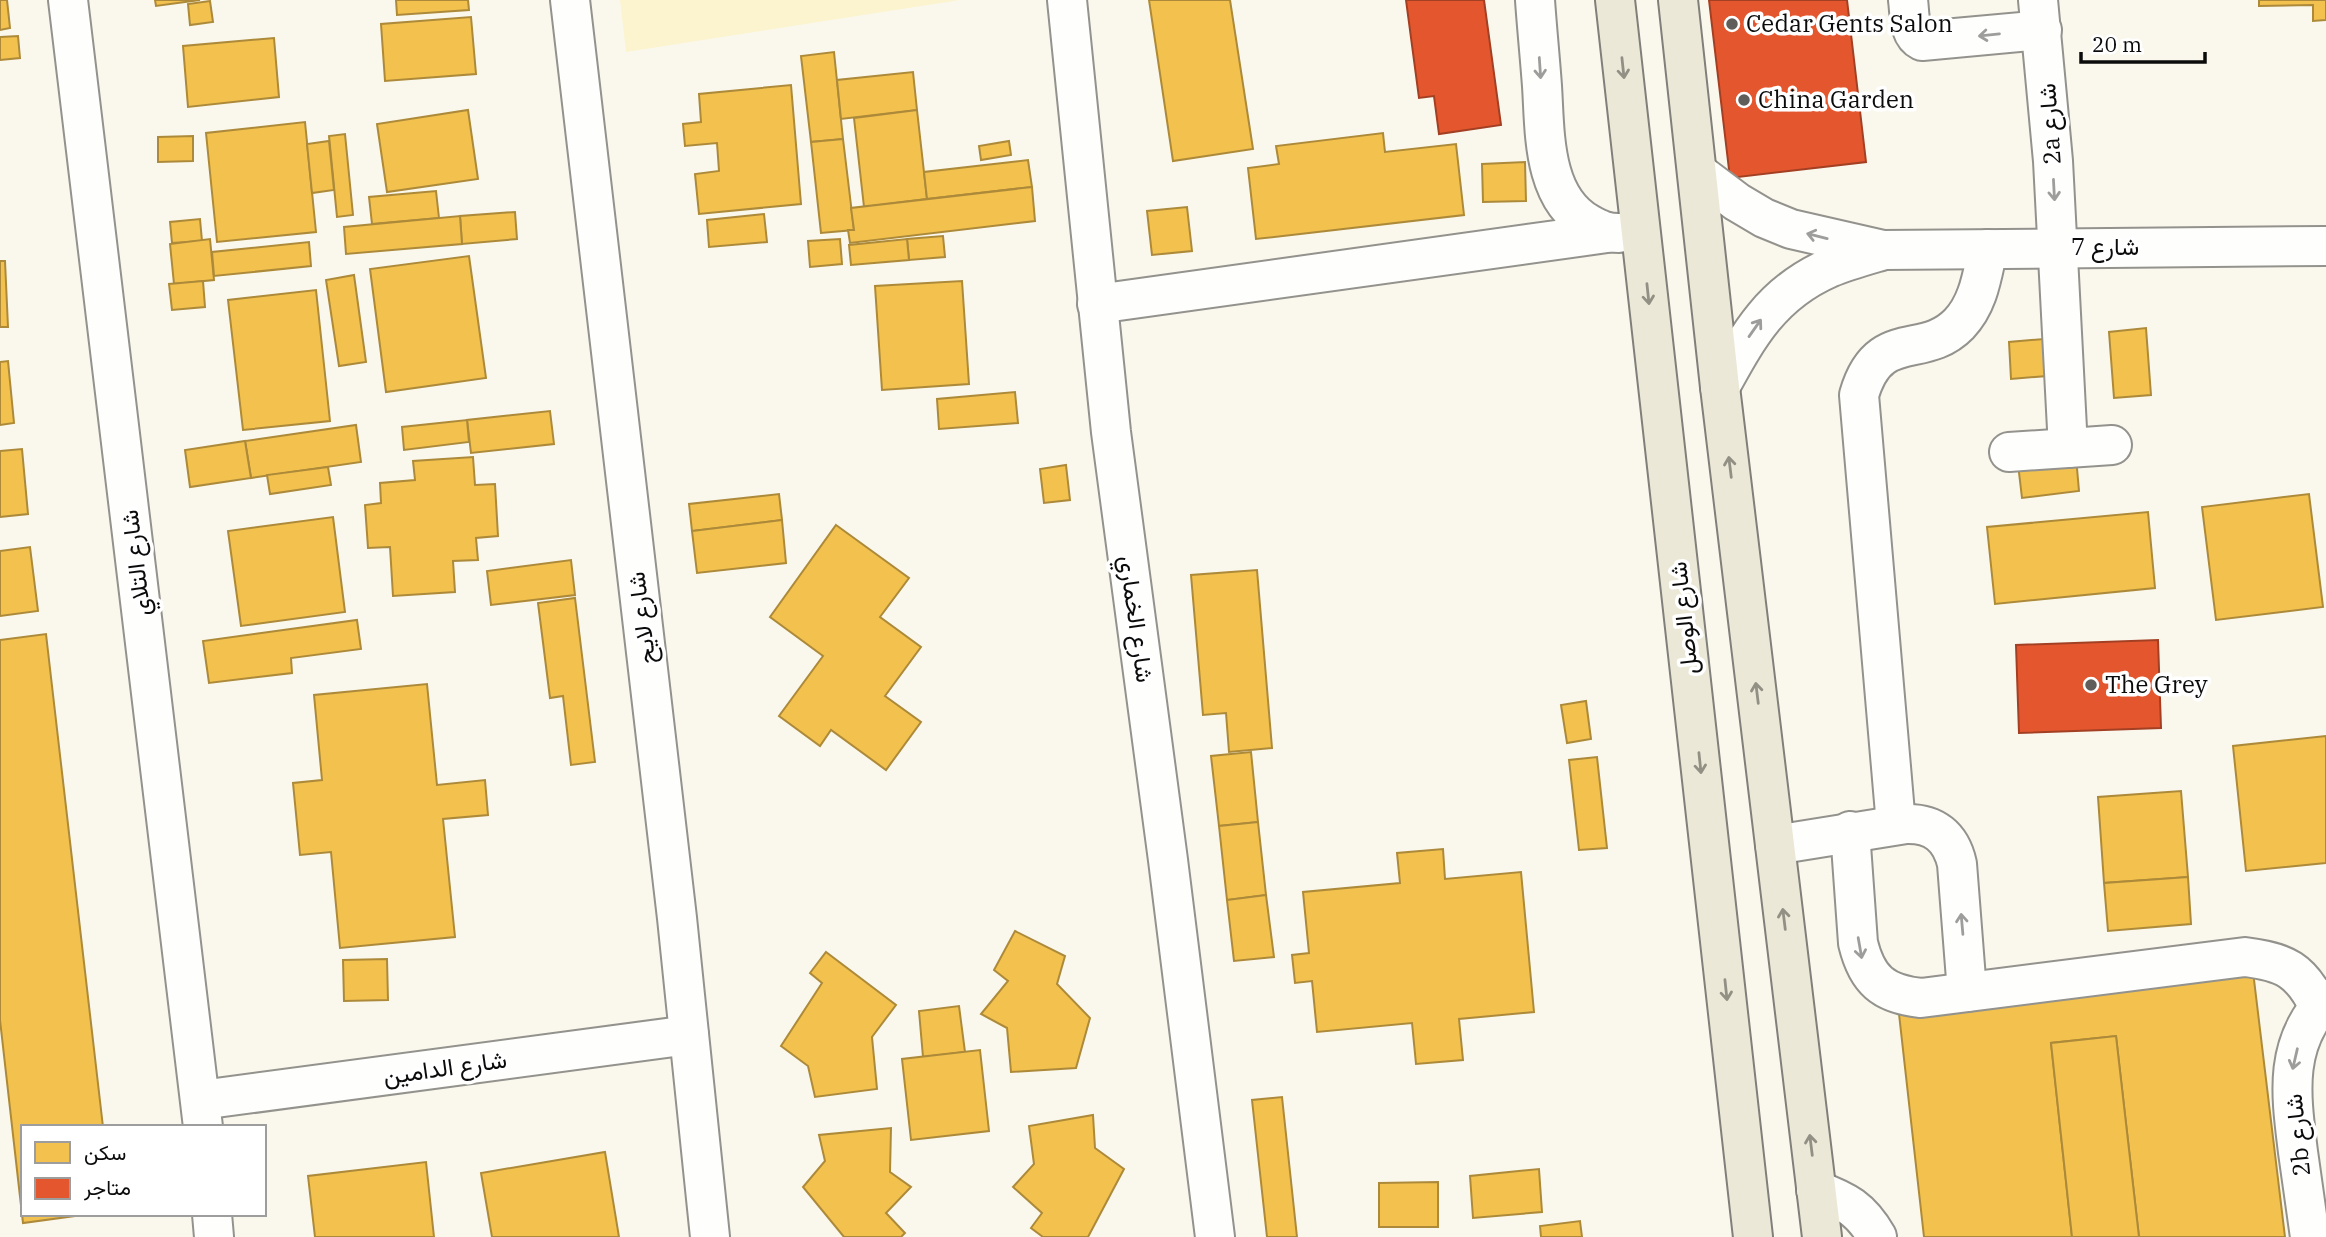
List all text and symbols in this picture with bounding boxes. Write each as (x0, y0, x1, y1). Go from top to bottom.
place label: Cedar Gents Salon (1746, 7, 1953, 39)
marker: Cedar Gents Salon (1724, 16, 1740, 32)
scale bar (2081, 21, 2205, 65)
one-way arrow (1978, 29, 2001, 42)
text: 20 m (2092, 30, 2142, 58)
one-way arrow (1534, 56, 1547, 79)
one-way arrow (1616, 56, 1629, 79)
street label: 2a شارع (2030, 82, 2069, 166)
place label: China Garden (1758, 83, 1914, 115)
marker: China Garden (1736, 92, 1752, 108)
one-way arrow (2048, 178, 2061, 201)
one-way arrow (1806, 229, 1829, 242)
street label: شارع 7 (2071, 230, 2139, 263)
one-way arrow (1642, 282, 1655, 305)
one-way arrow (1747, 319, 1762, 338)
one-way arrow (1723, 456, 1736, 479)
street label: شارع التلاي (113, 508, 161, 618)
street label: شارع الخماري (1108, 553, 1162, 685)
street label: شارع الوصل (1661, 560, 1706, 676)
street label: شارع لايح (619, 570, 665, 666)
place label: The Grey (2105, 668, 2208, 700)
marker: The Grey (2083, 677, 2099, 693)
one-way arrow (1750, 682, 1763, 705)
one-way arrow (1694, 752, 1707, 774)
one-way arrow (1777, 908, 1790, 931)
one-way arrow (1955, 913, 1968, 936)
one-way arrow (1854, 936, 1867, 959)
one-way arrow (1719, 978, 1732, 1000)
street label: شارع الدامين (381, 1043, 509, 1092)
one-way arrow (2288, 1047, 2301, 1070)
street label: 2b شارع (2277, 1092, 2318, 1178)
legend (21, 1125, 266, 1216)
one-way arrow (1804, 1134, 1817, 1157)
text: سكن (84, 1138, 126, 1166)
text: متاجر (83, 1173, 131, 1201)

